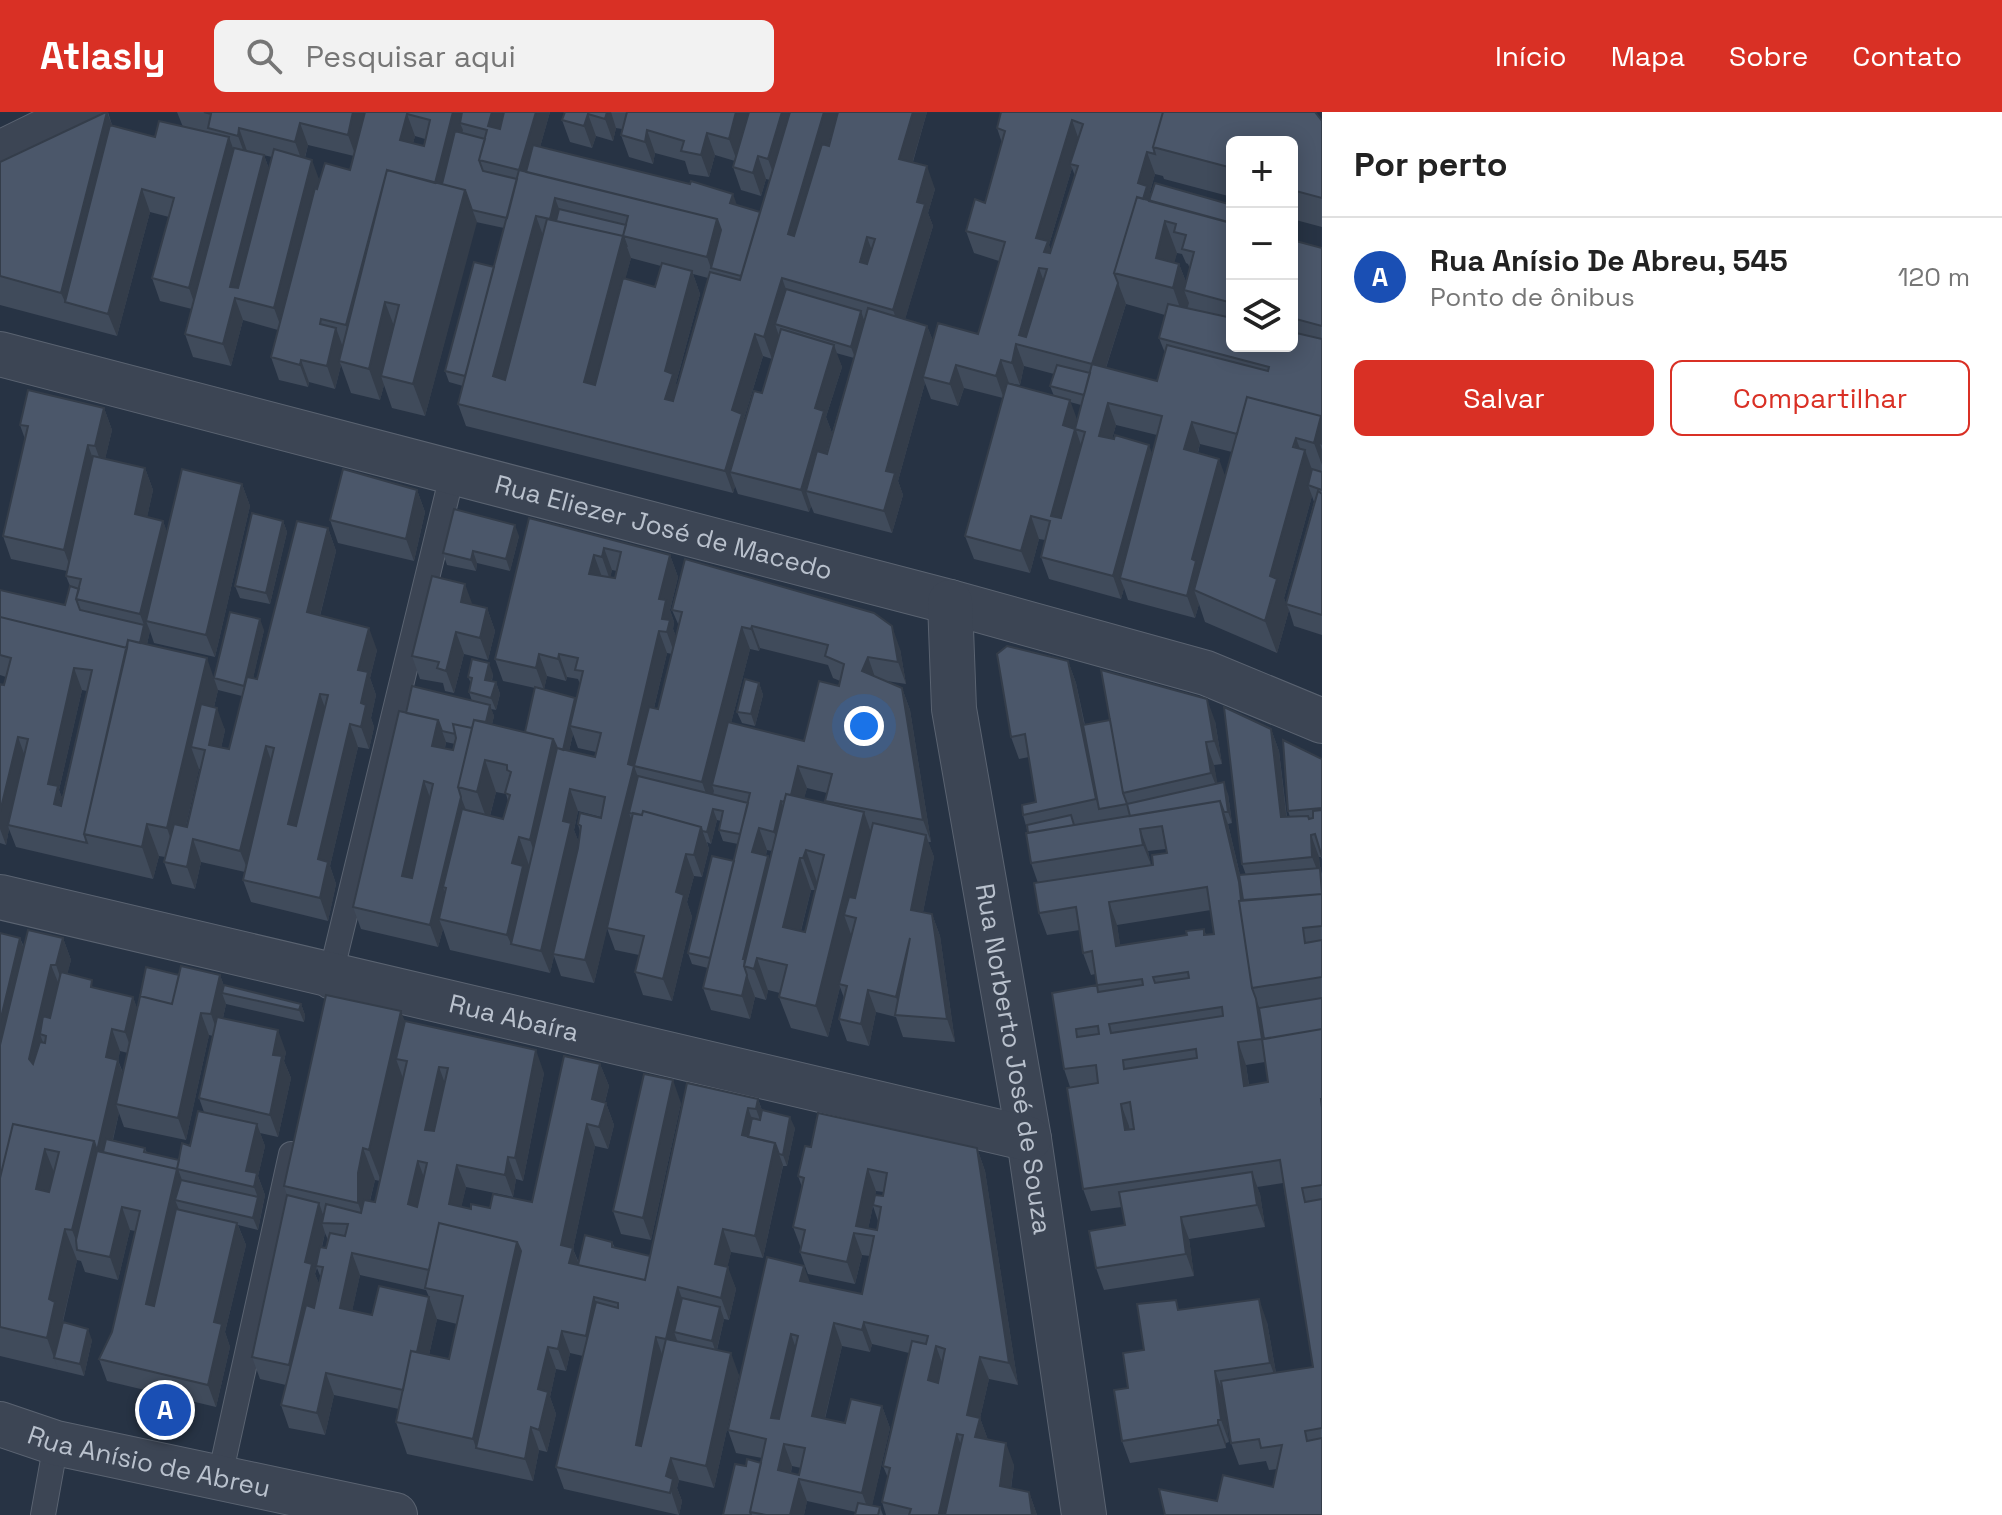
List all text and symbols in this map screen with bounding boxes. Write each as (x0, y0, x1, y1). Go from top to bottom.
search box (214, 20, 774, 92)
text: Atlasly (40, 32, 166, 80)
icon: search (242, 34, 286, 78)
text: Pesquisar aqui (306, 37, 516, 76)
text: Início (1495, 38, 1567, 74)
text: Mapa (1611, 38, 1685, 74)
text: Sobre (1729, 38, 1808, 74)
text: Contato (1852, 38, 1962, 74)
map controls (1226, 136, 1298, 352)
button: + (1226, 136, 1298, 208)
text: Por perto (1354, 143, 1508, 186)
button: − (1226, 208, 1298, 280)
text: Rua Anísio De Abreu, 545 (1430, 241, 1788, 280)
text: A (1372, 260, 1388, 294)
text: 120 m (1898, 260, 1970, 294)
button: layers (1226, 280, 1298, 352)
text: Ponto de ônibus (1430, 280, 1635, 314)
button: Salvar (1354, 360, 1654, 436)
button: Compartilhar (1670, 360, 1970, 436)
street label: Rua Eliezer José de Macedo (491, 467, 836, 588)
your location (844, 706, 884, 746)
street label: Rua Norberto José de Souza (968, 881, 1060, 1237)
street label: Rua Abaíra (446, 986, 582, 1050)
pin: A (139, 1380, 191, 1440)
street label: Rua Anísio de Abreu (23, 1418, 273, 1505)

